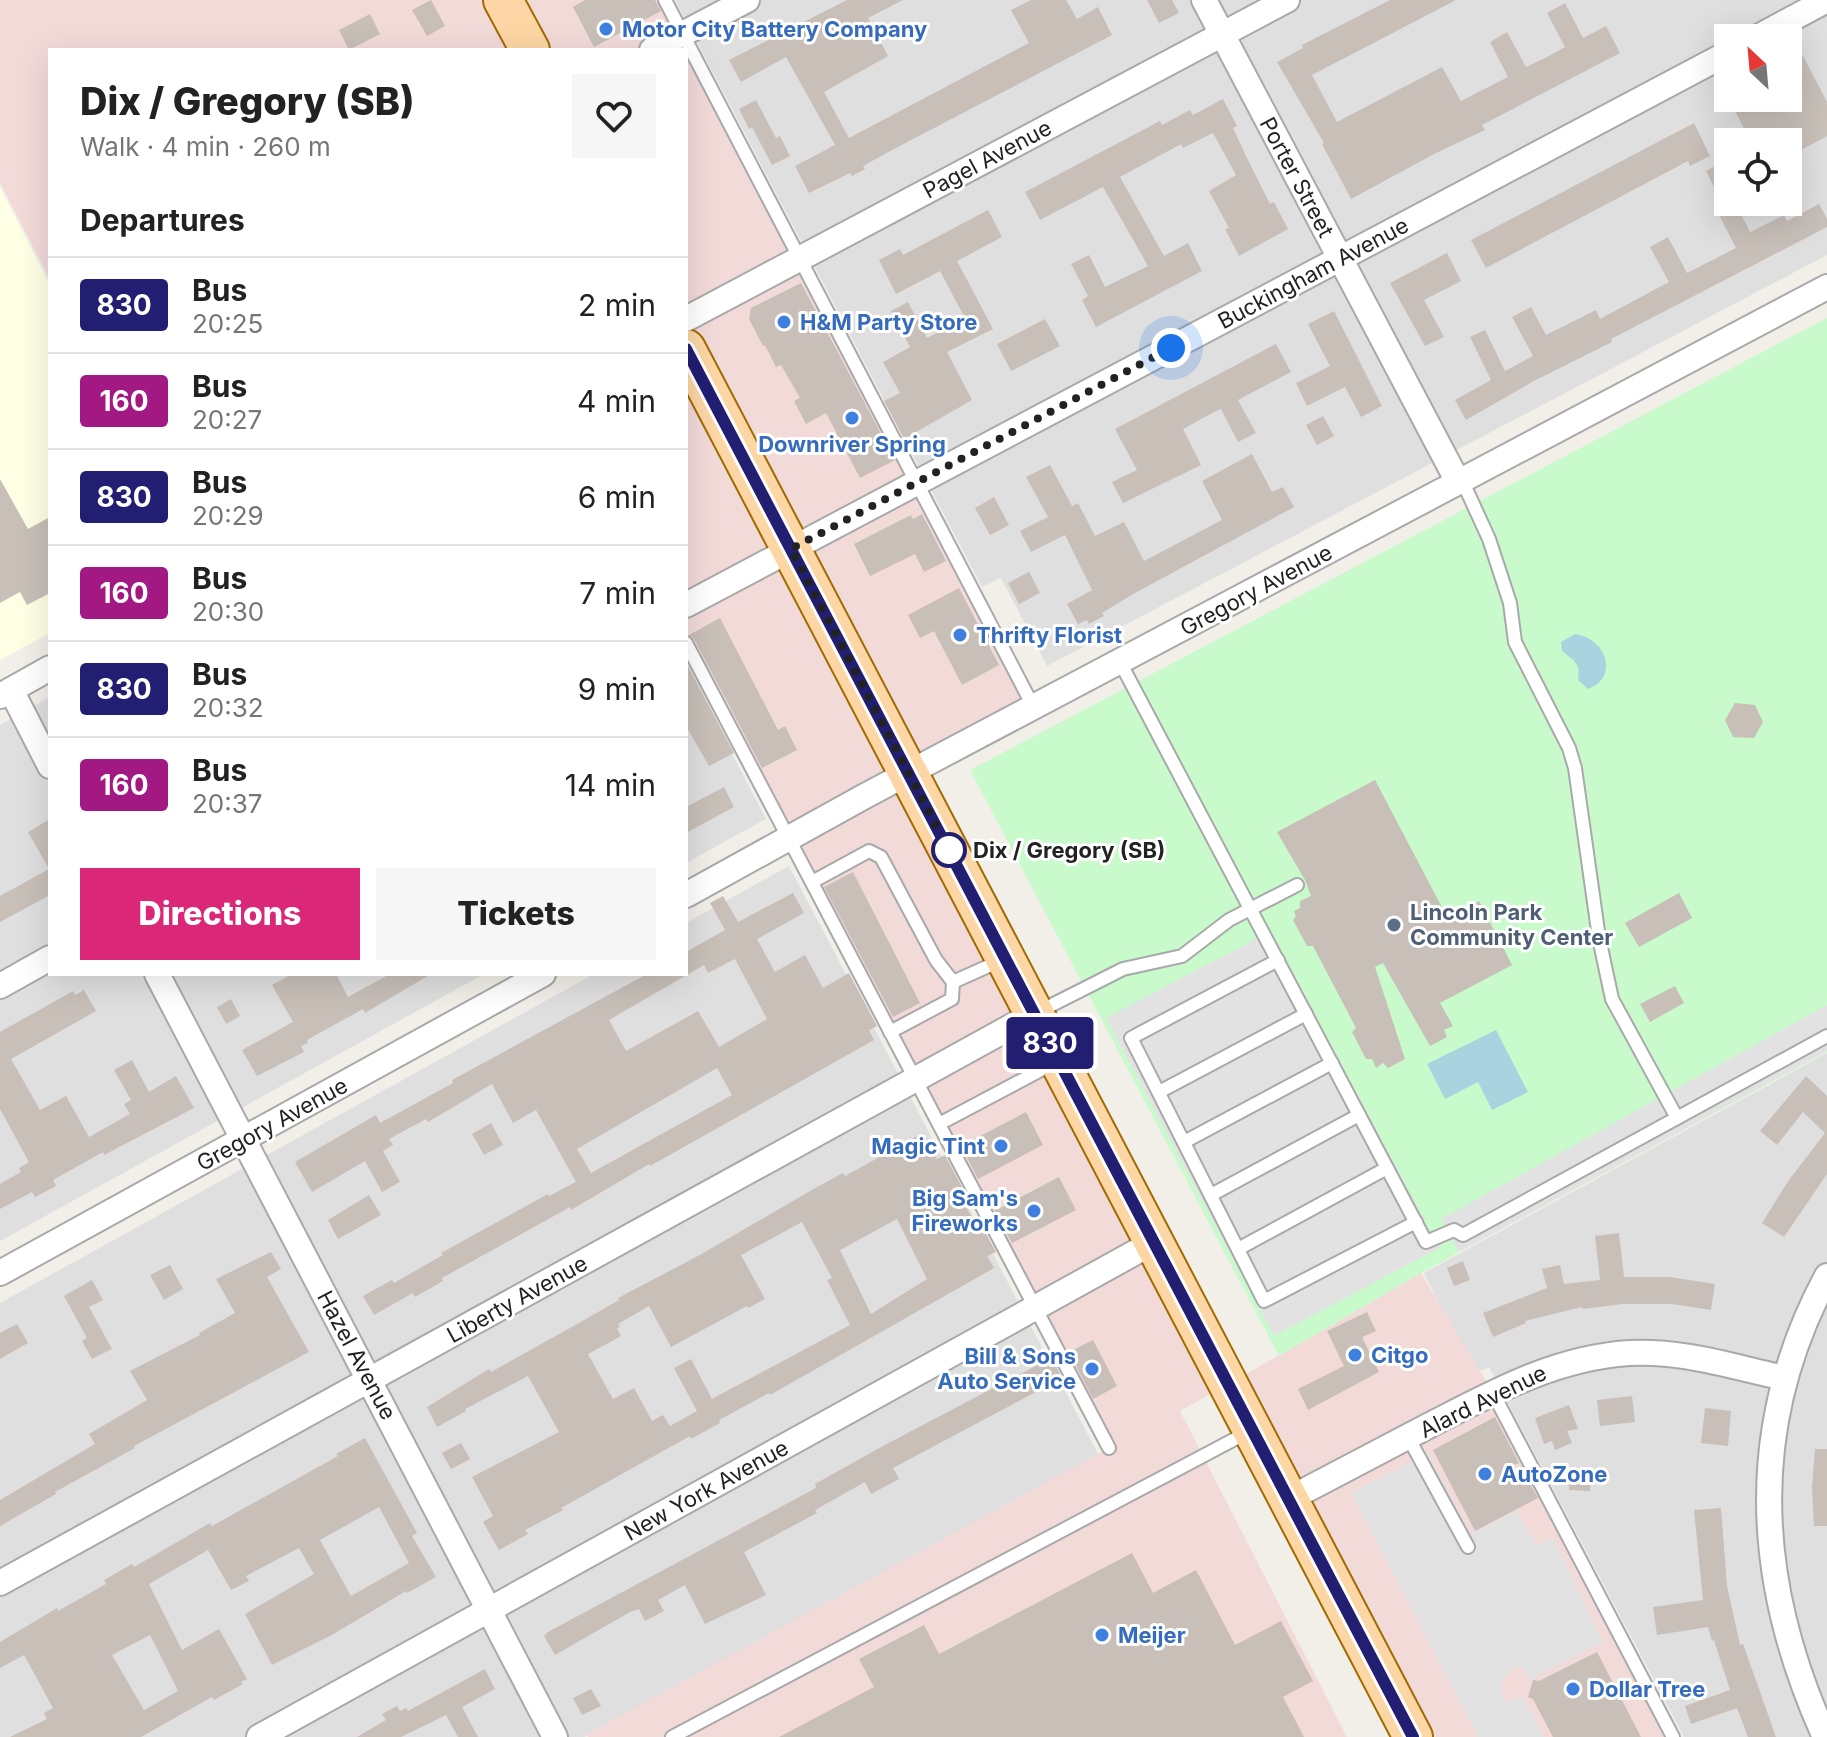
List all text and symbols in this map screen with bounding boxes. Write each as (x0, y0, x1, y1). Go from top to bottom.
place label: Motor City Battery Company (622, 16, 927, 42)
marker: Motor City Battery Company (597, 20, 615, 38)
north arrow (1714, 24, 1802, 112)
map controls (1714, 24, 1802, 216)
button: heart (572, 74, 656, 158)
text: Dix / Gregory (SB) (80, 78, 415, 124)
street label: Porter Street (1255, 113, 1339, 241)
street label: Pagel Avenue (918, 114, 1056, 204)
button: locate (1714, 128, 1802, 216)
text: Walk · 4 min · 260 m (80, 131, 331, 162)
text: Departures (80, 202, 245, 238)
street label: Buckingham Avenue (1213, 212, 1413, 334)
text: Bus (192, 272, 247, 308)
text: 2 min (578, 287, 656, 323)
text: 830 (96, 288, 152, 322)
text: 20:25 (192, 308, 263, 339)
place label: H&M Party Store (800, 309, 977, 335)
marker: H&M Party Store (775, 313, 793, 331)
your location (1151, 328, 1191, 368)
text: Bus (192, 368, 247, 404)
text: 4 min (577, 383, 656, 419)
text: 160 (99, 384, 149, 418)
text: 20:27 (192, 404, 262, 435)
marker: Downriver Spring (843, 409, 861, 427)
place label: Downriver Spring (758, 431, 946, 457)
text: Bus (192, 464, 247, 500)
text: 6 min (578, 479, 656, 515)
text: 830 (96, 480, 152, 514)
text: 20:29 (192, 500, 264, 531)
street label: Gregory Avenue (1176, 539, 1336, 641)
text: Bus (192, 560, 247, 596)
text: 7 min (579, 575, 656, 611)
text: 160 (99, 576, 149, 610)
text: 20:30 (192, 596, 264, 627)
place label: Thrifty Florist (976, 622, 1122, 648)
marker: Thrifty Florist (951, 626, 969, 644)
text: Bus (192, 656, 247, 692)
text: 9 min (578, 671, 656, 707)
text: 830 (96, 672, 152, 706)
text: 20:32 (192, 692, 264, 723)
text: Bus (192, 752, 247, 788)
text: 14 min (565, 767, 656, 803)
text: 160 (99, 768, 149, 802)
text: 20:37 (192, 788, 263, 819)
marker: Dix / Gregory (SB) (932, 833, 966, 867)
place label: Dix / Gregory (SB) (973, 837, 1165, 863)
button: Directions (80, 868, 360, 960)
button: Tickets (376, 868, 656, 960)
place label: Lincoln Park Community Center (1410, 899, 1613, 950)
marker: Lincoln Park Community Center (1385, 916, 1403, 934)
line badge: 830 (1004, 1017, 1096, 1069)
text: 830 (1022, 1026, 1078, 1060)
street label: Gregory Avenue (192, 1072, 352, 1176)
place label: Magic Tint (871, 1133, 985, 1159)
marker: Magic Tint (992, 1137, 1010, 1155)
place label: Big Sam's Fireworks (912, 1185, 1018, 1236)
marker: Big Sam's Fireworks (1025, 1202, 1043, 1220)
street label: Liberty Avenue (442, 1250, 592, 1348)
street label: Hazel Avenue (312, 1286, 402, 1424)
place label: Citgo (1371, 1342, 1428, 1368)
place label: Bill & Sons Auto Service (937, 1343, 1076, 1394)
marker: Citgo (1346, 1346, 1364, 1364)
street label: Alard Avenue (1415, 1359, 1551, 1443)
marker: Bill & Sons Auto Service (1083, 1360, 1101, 1378)
street label: New York Avenue (619, 1434, 793, 1546)
place label: AutoZone (1501, 1461, 1607, 1487)
marker: AutoZone (1476, 1465, 1494, 1483)
place label: Meijer (1118, 1622, 1186, 1648)
marker: Meijer (1093, 1626, 1111, 1644)
place label: Dollar Tree (1589, 1676, 1705, 1702)
marker: Dollar Tree (1564, 1680, 1582, 1698)

